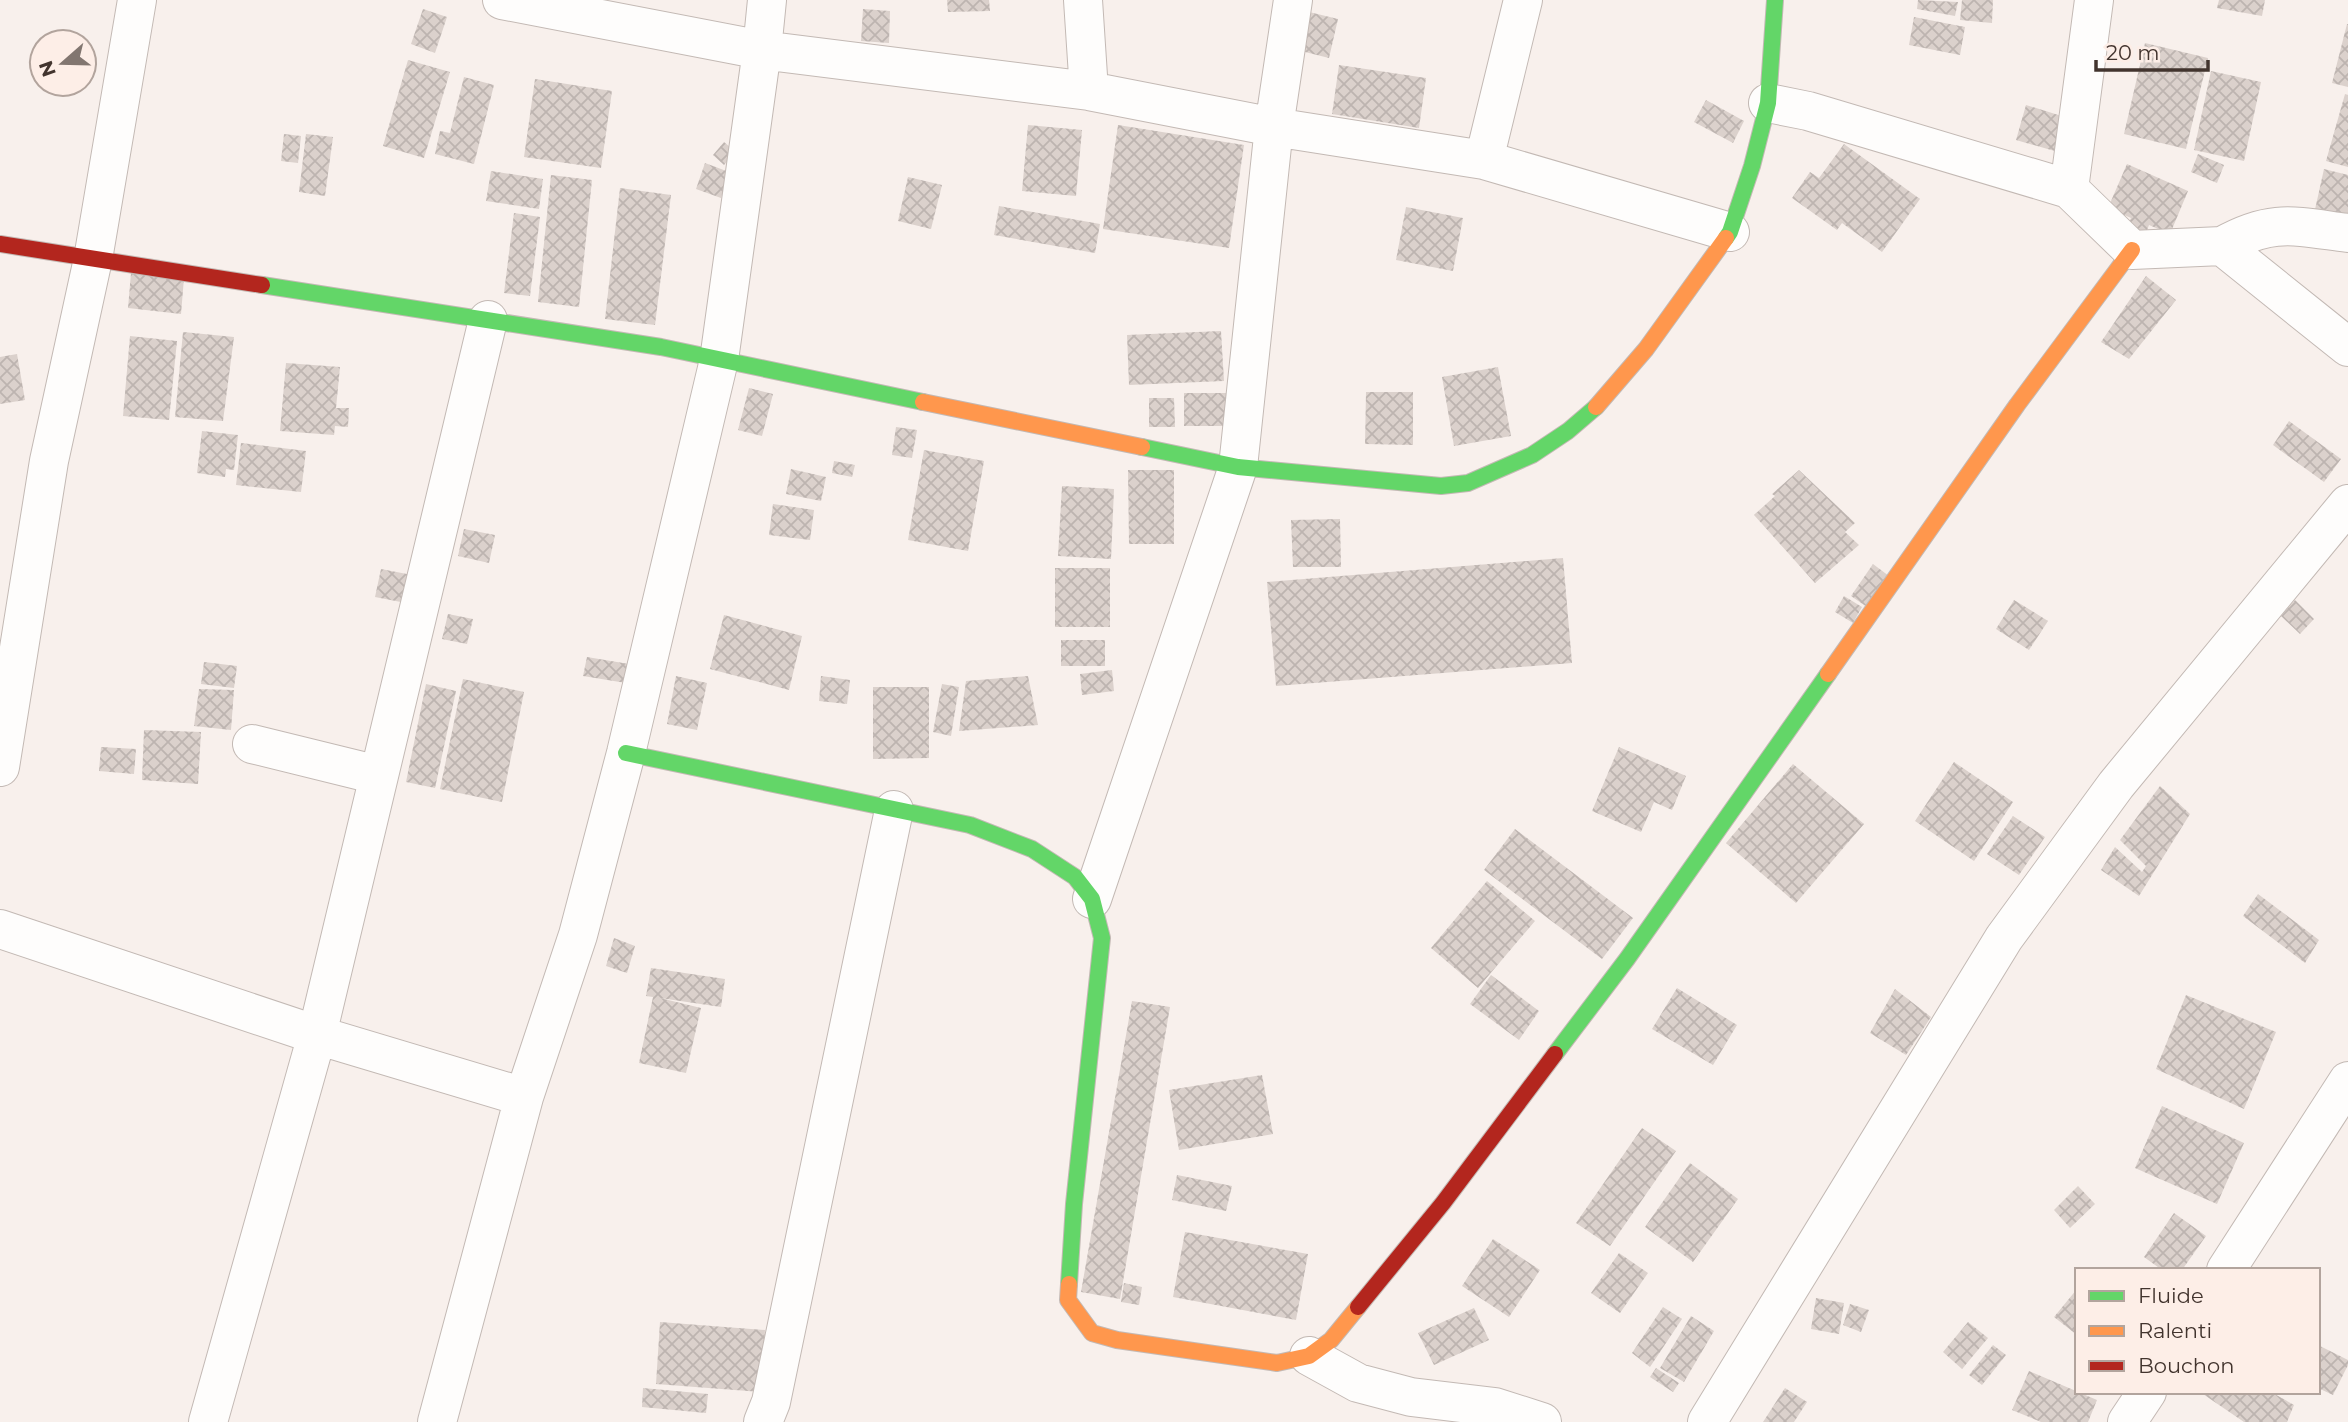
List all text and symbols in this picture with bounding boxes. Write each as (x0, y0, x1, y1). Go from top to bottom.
north arrow (28, 28, 98, 98)
scale bar (2096, 28, 2208, 72)
text: 20 m (2106, 40, 2160, 65)
text: N (34, 57, 61, 80)
legend (2075, 1268, 2320, 1394)
text: Fluide (2138, 1283, 2204, 1308)
text: Ralenti (2138, 1318, 2212, 1343)
text: Bouchon (2138, 1353, 2234, 1378)

